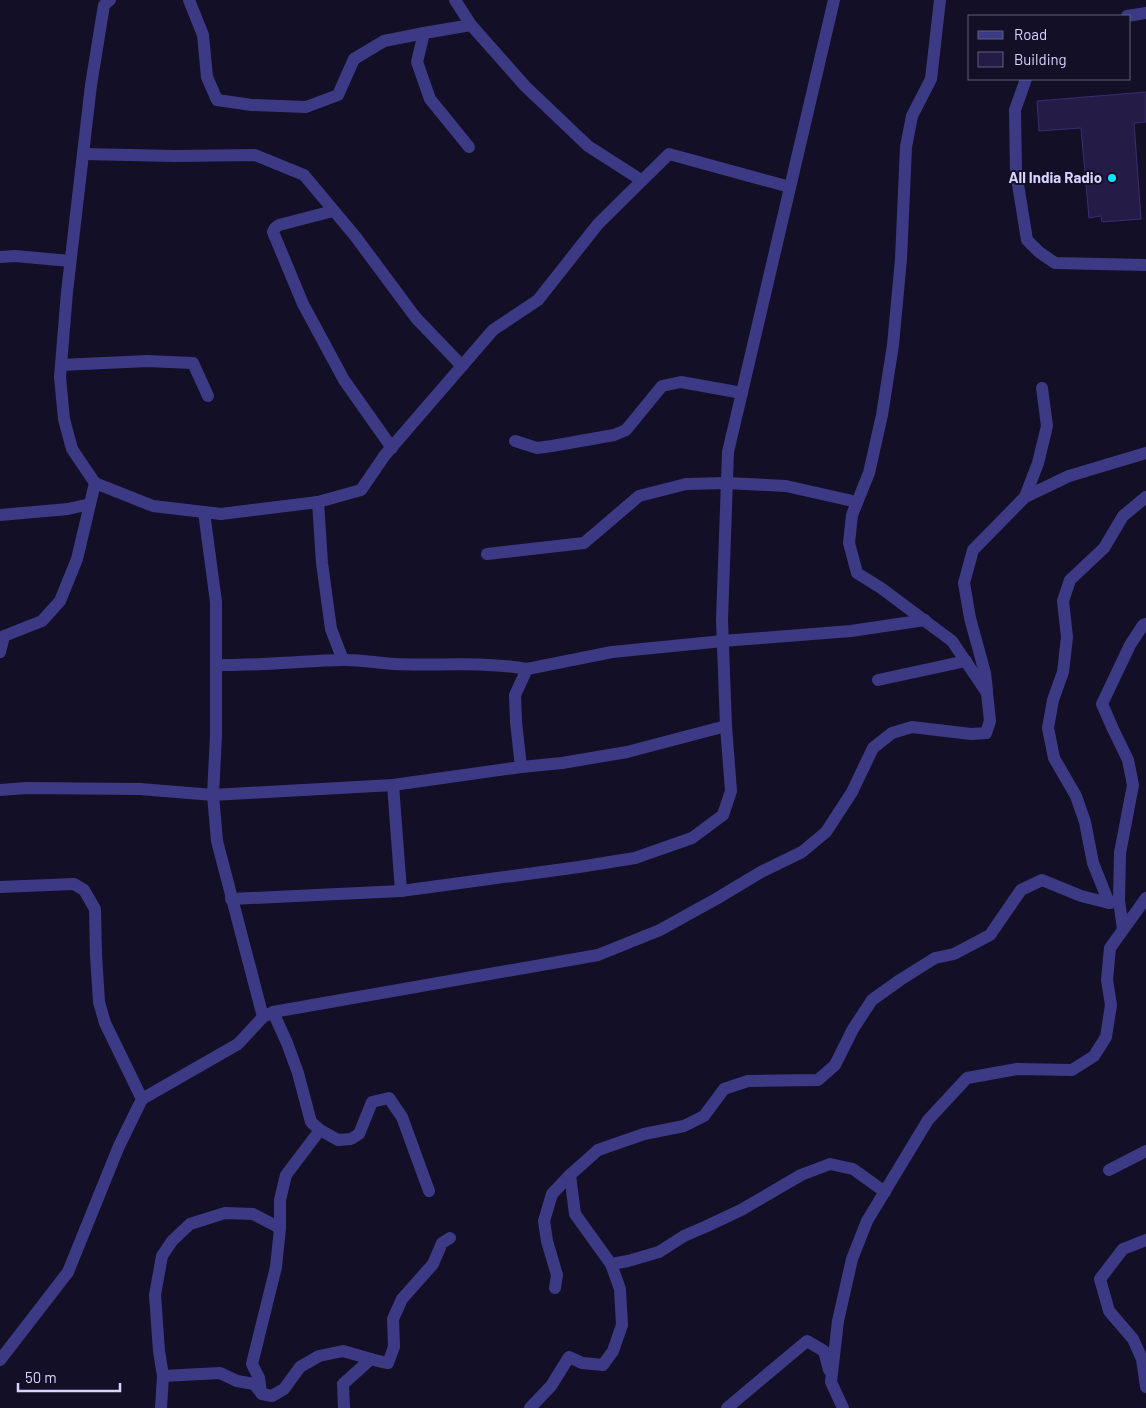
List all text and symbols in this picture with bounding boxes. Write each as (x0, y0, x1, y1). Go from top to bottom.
legend (968, 15, 1131, 80)
text: Road (1014, 25, 1047, 43)
text: Building (1014, 50, 1067, 68)
place label: All India Radio (1008, 168, 1102, 186)
marker: All India Radio (1106, 172, 1118, 184)
scale bar (18, 1360, 120, 1392)
text: 50 m (25, 1368, 57, 1386)

